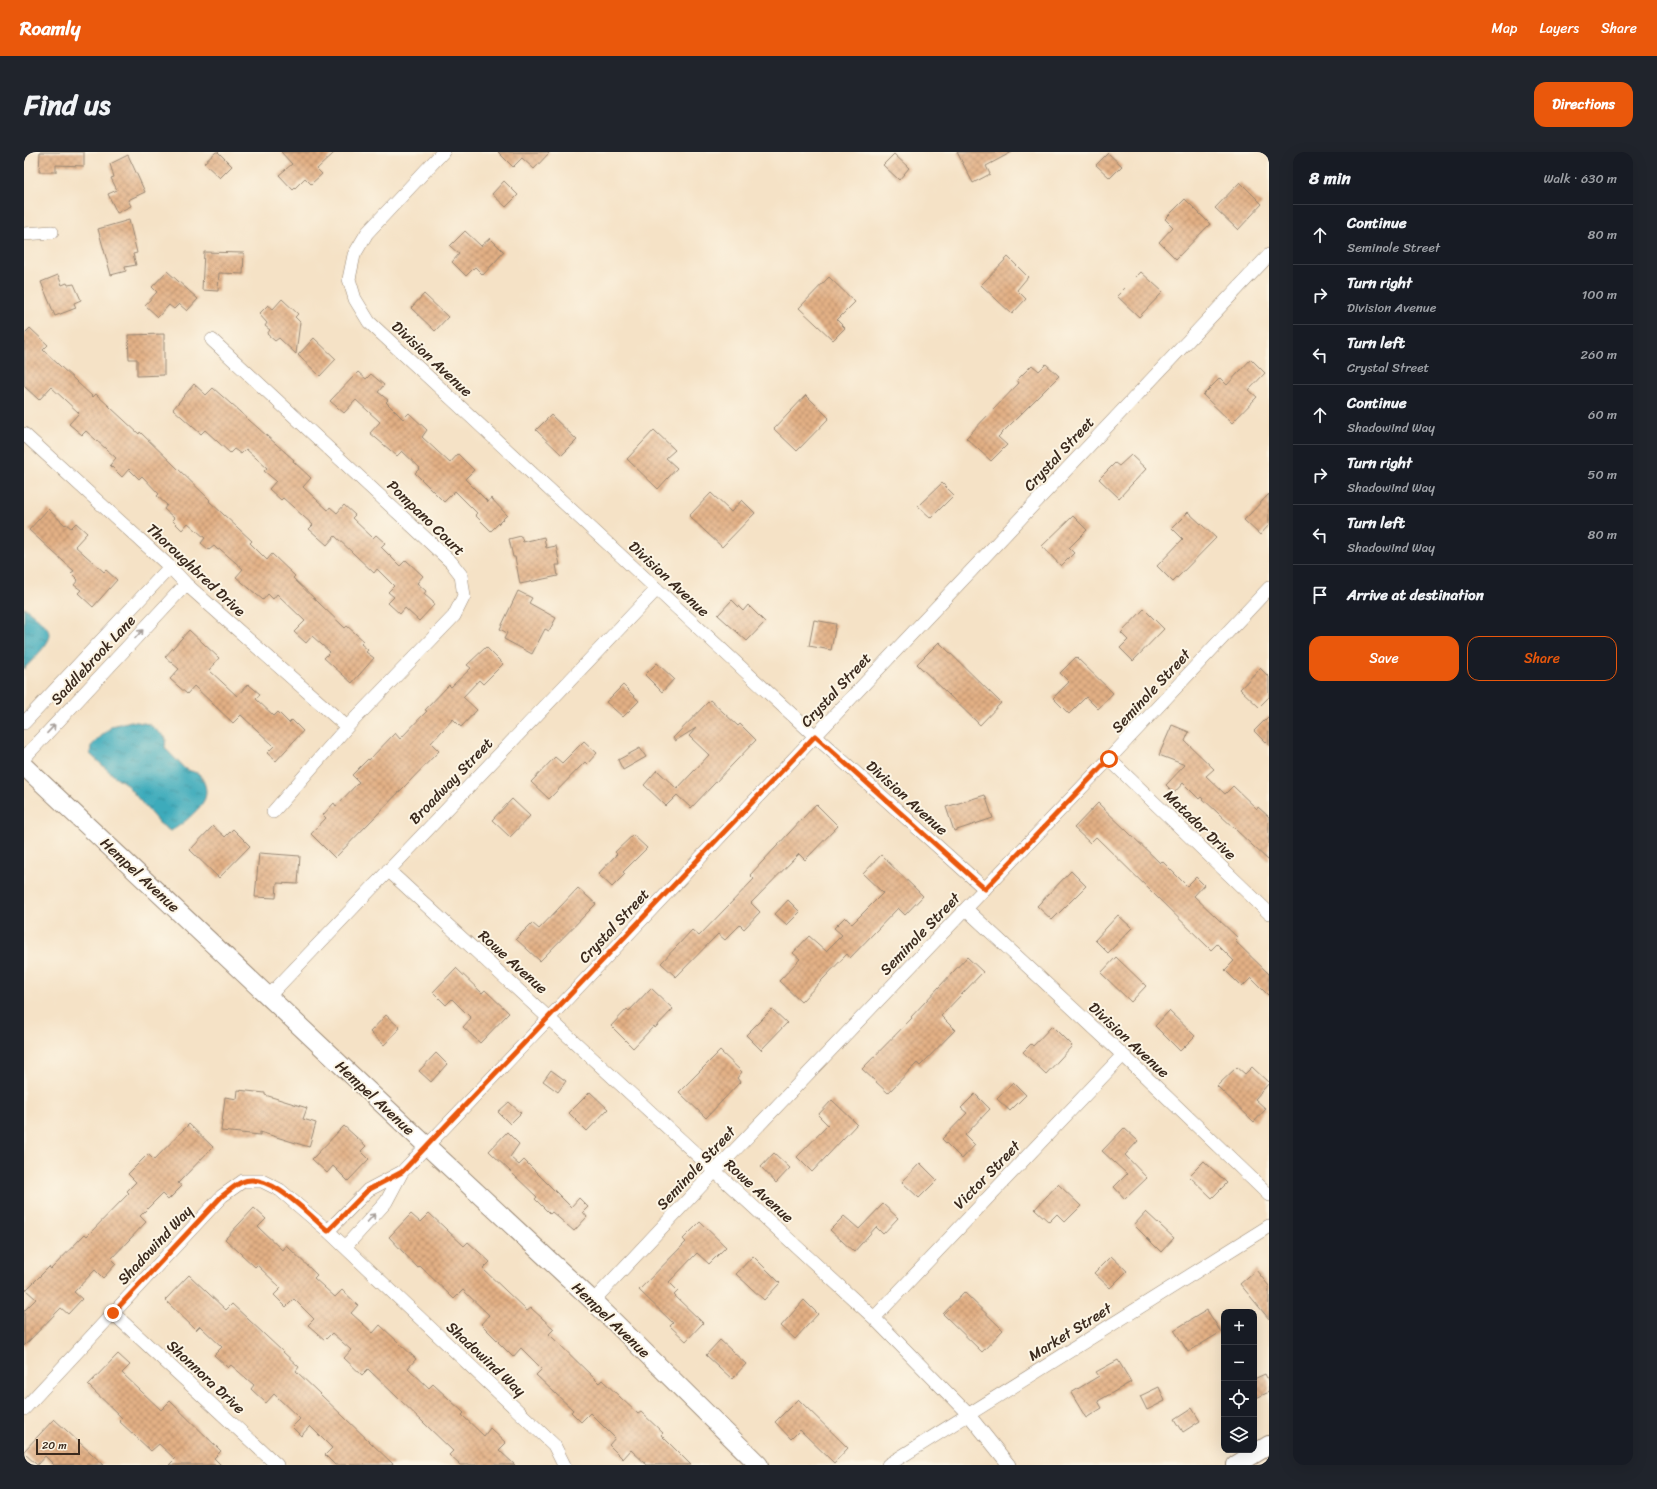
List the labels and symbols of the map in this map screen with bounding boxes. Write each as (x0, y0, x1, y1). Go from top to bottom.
street label: Division Avenue (385, 314, 479, 404)
street label: Crystal Street (1017, 410, 1101, 498)
street label: Pompano Court (381, 474, 472, 563)
street label: Thoroughbred Drive (140, 517, 252, 623)
street label: Division Avenue (622, 534, 716, 624)
street label: Saddlebrook Lane (44, 609, 142, 711)
one-way arrow (134, 629, 144, 639)
street label: Seminole Street (1105, 642, 1198, 739)
street label: Crystal Street (794, 646, 878, 734)
one-way arrow (46, 724, 55, 734)
street label: Broadway Street (403, 731, 500, 830)
route start (1100, 750, 1118, 768)
street label: Division Avenue (860, 754, 954, 842)
street label: Matador Drive (1157, 783, 1243, 867)
street label: Hempel Avenue (94, 831, 186, 919)
street label: Crystal Street (572, 882, 656, 970)
street label: Seminole Street (873, 886, 967, 982)
street label: Rowe Avenue (472, 923, 554, 1001)
street label: Division Avenue (1082, 995, 1176, 1085)
street label: Hempel Avenue (329, 1054, 421, 1142)
street label: Seminole Street (650, 1119, 743, 1216)
street label: Victor Street (947, 1134, 1028, 1216)
street label: Rowe Avenue (718, 1152, 800, 1230)
street label: Shadowind Way (111, 1199, 199, 1291)
one-way arrow (366, 1214, 375, 1224)
street label: Hempel Avenue (565, 1275, 657, 1365)
street label: Market Street (1023, 1295, 1118, 1368)
route end (104, 1304, 122, 1322)
street label: Shadowind Way (440, 1315, 532, 1403)
street label: Shonnora Drive (160, 1333, 252, 1421)
scale bar (36, 1437, 80, 1456)

